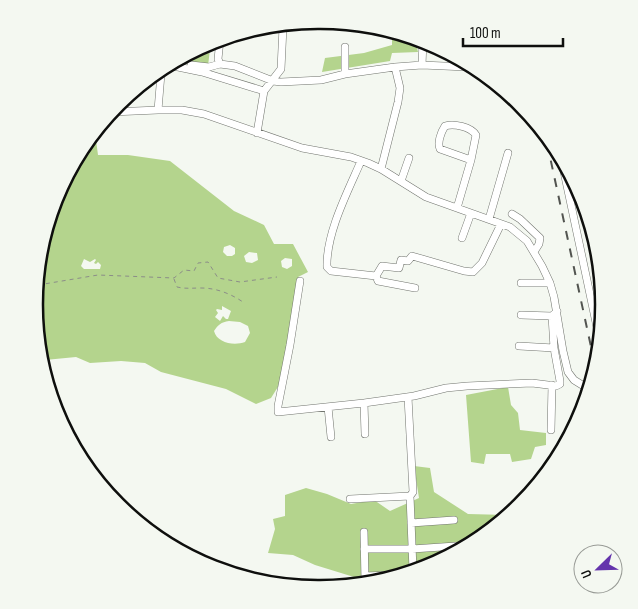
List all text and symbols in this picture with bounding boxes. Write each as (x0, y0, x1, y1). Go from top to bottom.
scale bar (463, 15, 563, 47)
text: 100 m (470, 24, 501, 43)
north arrow (573, 544, 623, 594)
text: U (577, 567, 596, 581)

